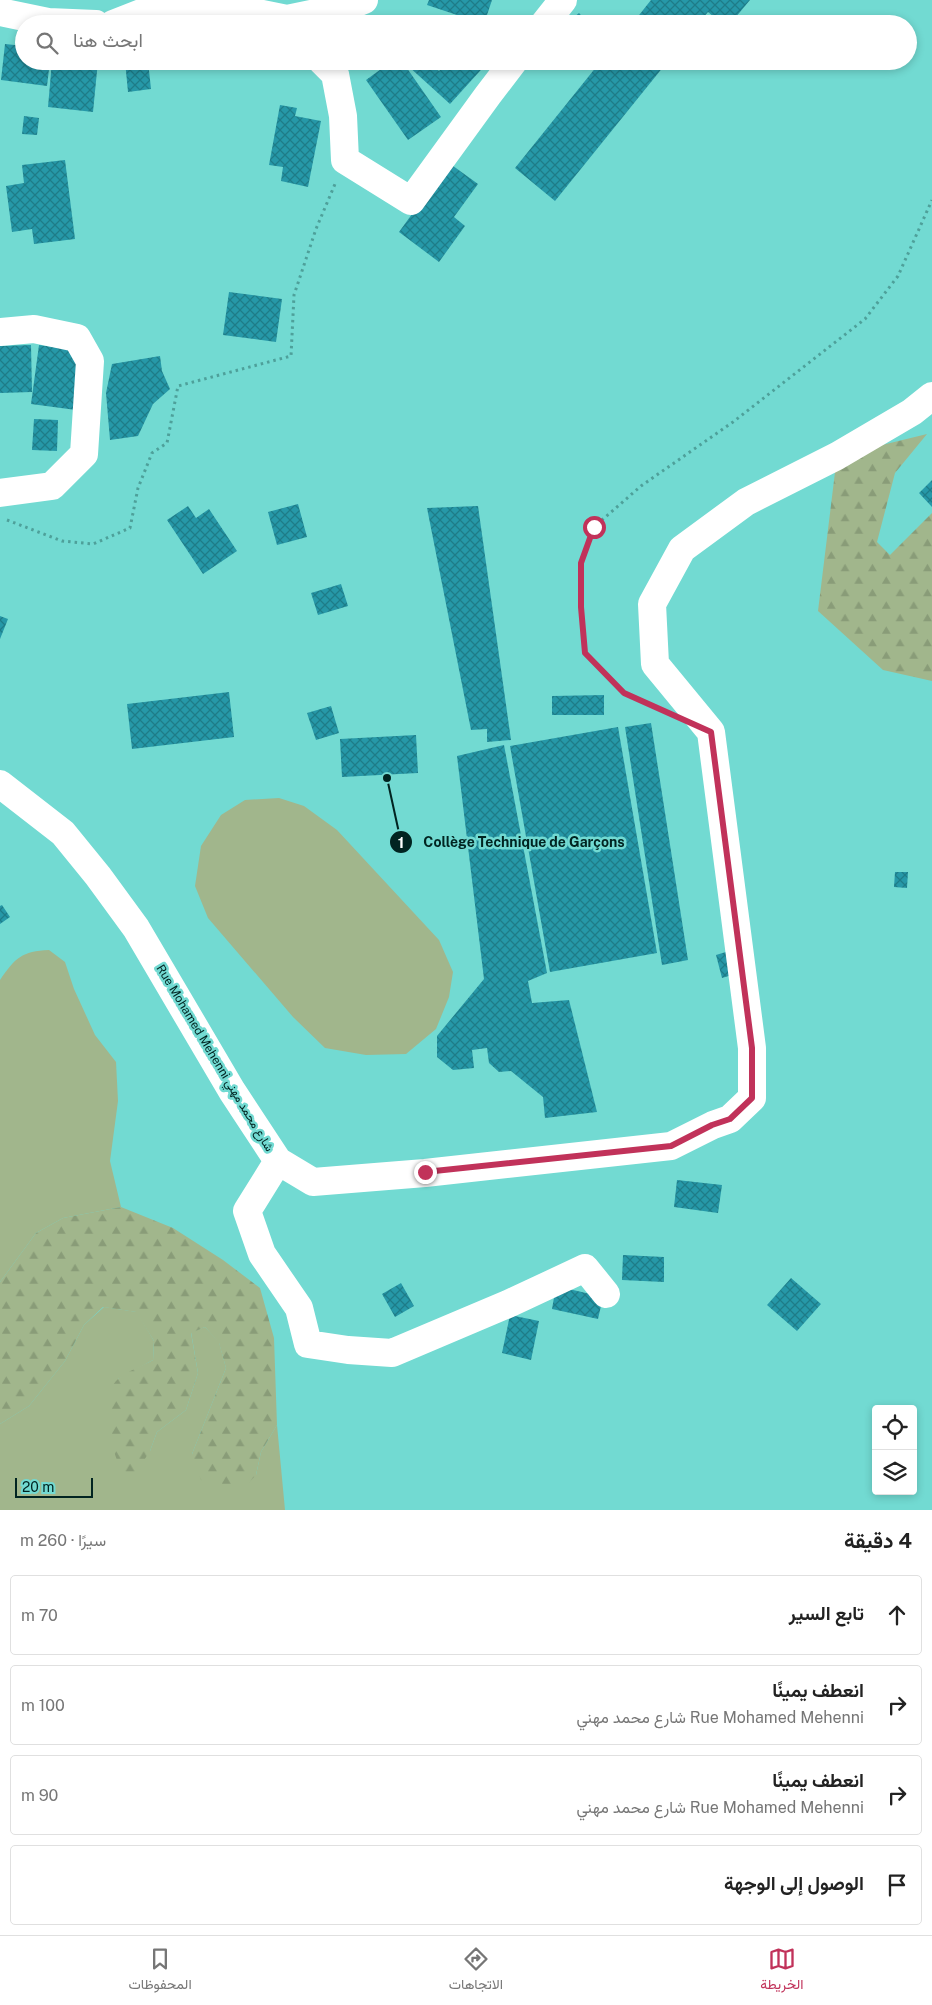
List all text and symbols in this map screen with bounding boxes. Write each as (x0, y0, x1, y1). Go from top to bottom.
search box (15, 15, 917, 70)
icon: search (33, 29, 61, 57)
text: ابحث هنا (73, 29, 143, 51)
route start (583, 516, 606, 539)
callout: Collège Technique de Garçons (388, 828, 635, 857)
text: 1 (398, 834, 404, 851)
text: Collège Technique de Garçons (423, 834, 625, 850)
street label: Rue Mohamed Mehenni شارع محمد مهني (151, 962, 277, 1156)
route end (414, 1161, 437, 1184)
map controls (872, 1405, 917, 1495)
button: locate (872, 1405, 917, 1450)
button: layers (872, 1450, 917, 1495)
scale bar (15, 1475, 92, 1498)
text: 20 m (22, 1479, 54, 1495)
text: 4 دقيقة (844, 1528, 912, 1553)
text: سيرًا · 260 m (20, 1531, 106, 1550)
icon: ahead (883, 1601, 911, 1629)
text: تابع السير (789, 1602, 864, 1624)
text: 70 m (21, 1606, 58, 1625)
text: انعطف يمينًا (772, 1679, 864, 1701)
icon: right (883, 1691, 911, 1719)
text: 100 m (21, 1696, 65, 1715)
text: Rue Mohamed Mehenni شارع محمد مهني (577, 1708, 864, 1727)
text: انعطف يمينًا (772, 1769, 864, 1791)
icon: right (883, 1781, 911, 1809)
text: 90 m (21, 1786, 58, 1805)
text: Rue Mohamed Mehenni شارع محمد مهني (577, 1798, 864, 1817)
icon: arrive (883, 1871, 911, 1899)
text: الوصول إلى الوجهة (724, 1872, 864, 1894)
tab: المحفوظات (129, 1945, 192, 1997)
tab: الاتجاهات (449, 1945, 503, 1997)
tab: الخريطة (760, 1945, 803, 1997)

